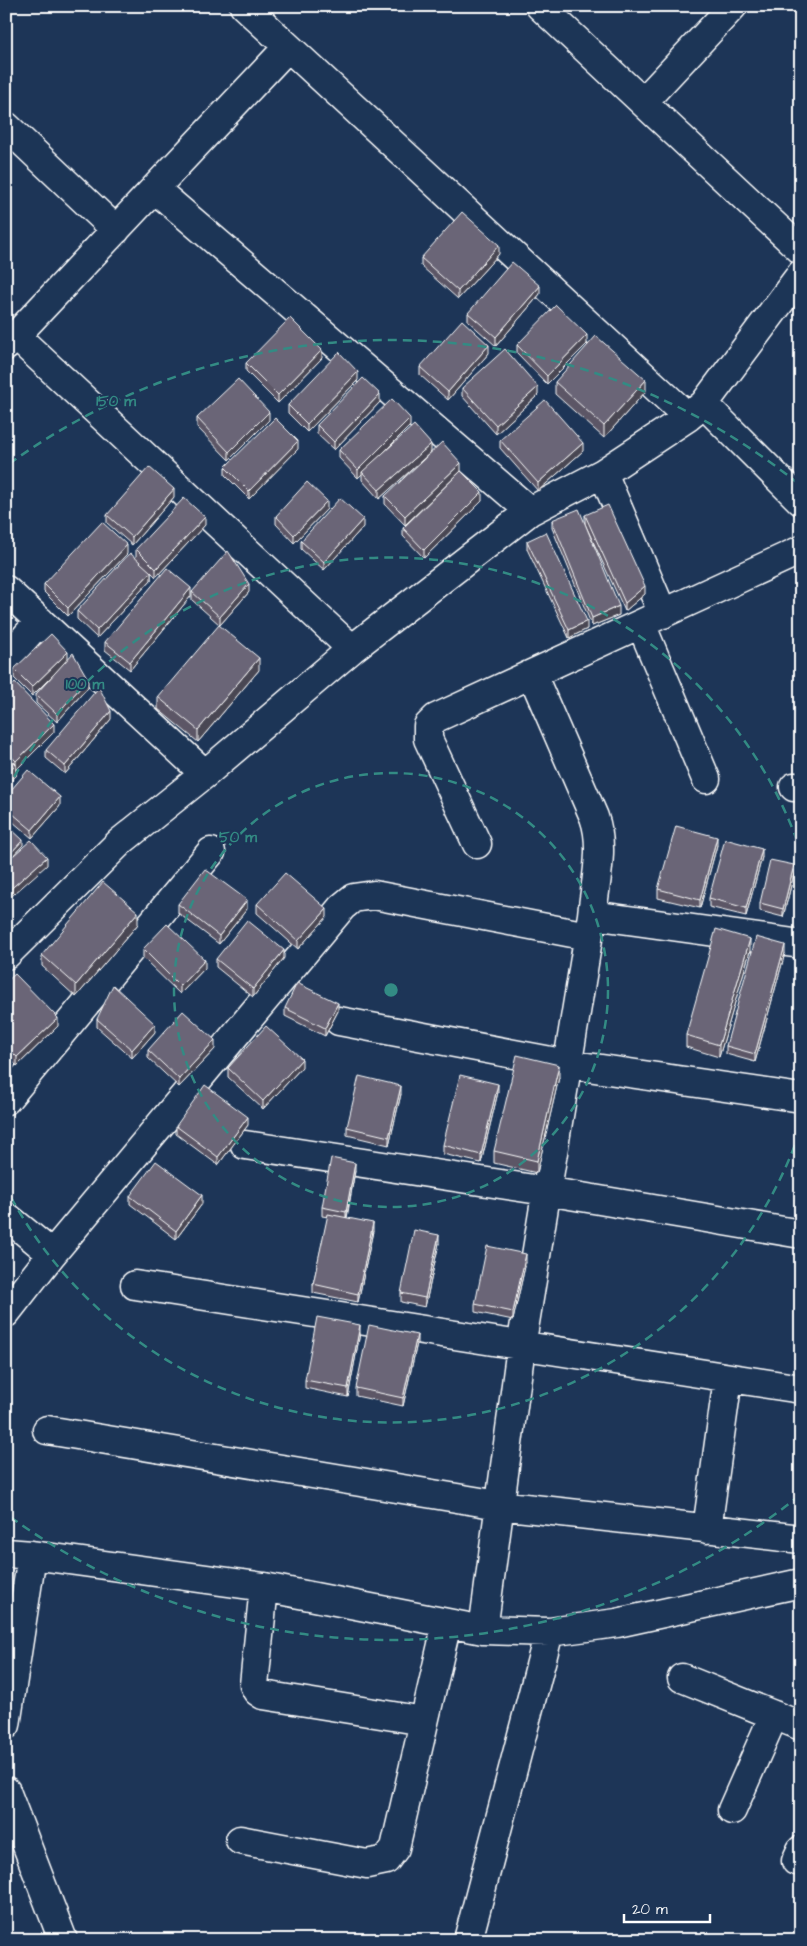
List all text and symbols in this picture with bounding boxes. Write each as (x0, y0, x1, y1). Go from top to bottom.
text: 150 m (96, 391, 136, 412)
text: 100 m (66, 674, 105, 695)
text: 50 m (219, 827, 257, 848)
centre of rings (382, 981, 400, 999)
scale bar (624, 1891, 711, 1923)
text: 20 m (632, 1899, 668, 1920)

